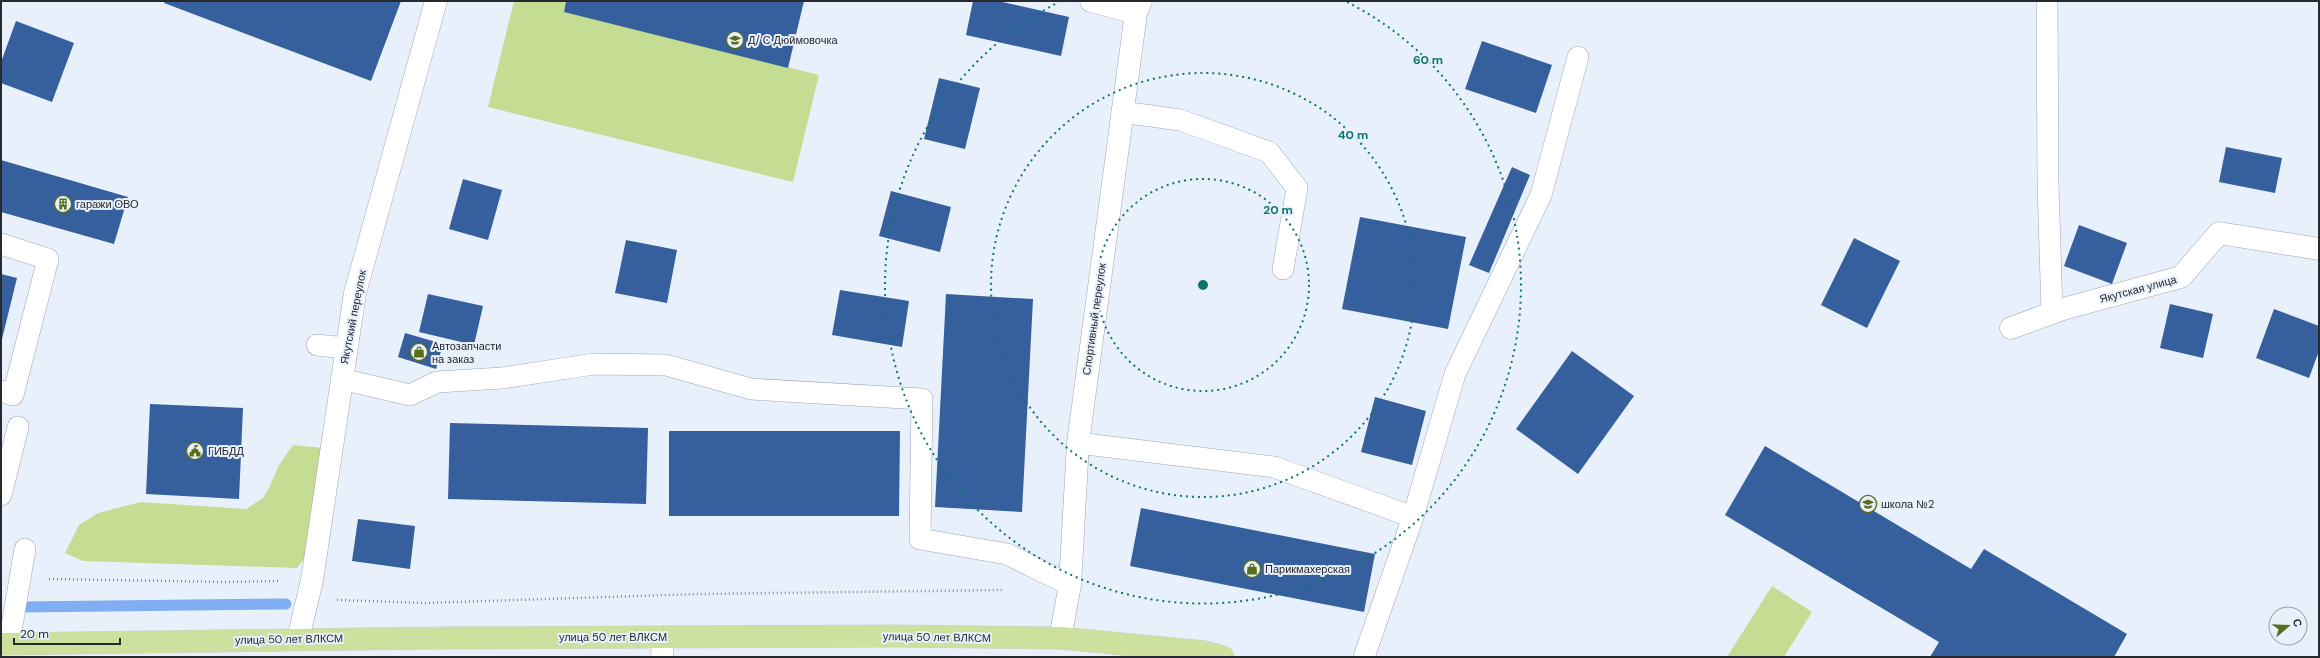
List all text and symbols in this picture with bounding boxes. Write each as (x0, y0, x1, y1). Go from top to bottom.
school or university icon: Д/ С Дюймовочка (725, 30, 745, 50)
place label: Д/ С Дюймовочка (748, 33, 838, 47)
text: 60 m (1413, 52, 1443, 68)
text: 40 m (1338, 127, 1368, 143)
building icon: гаражи ОВО (53, 194, 73, 214)
place label: гаражи ОВО (76, 197, 139, 211)
text: 20 m (1263, 202, 1293, 218)
street label: Спортивный переулок (1079, 262, 1109, 376)
street label: Якутский переулок (337, 268, 369, 365)
street label: Якутская улица (2098, 272, 2179, 306)
centre of rings (1196, 278, 1210, 292)
place label: Автозапчасти на заказ (432, 339, 502, 366)
shop icon: Автозапчасти на заказ (409, 342, 429, 362)
public building icon: ГИБДД (185, 441, 205, 461)
place label: ГИБДД (208, 444, 245, 458)
school or university icon: школа №2 (1858, 494, 1878, 514)
place label: школа №2 (1881, 497, 1934, 511)
shop icon: Парикмахерская (1242, 559, 1262, 579)
place label: Парикмахерская (1265, 562, 1350, 576)
north arrow (2268, 606, 2308, 646)
text: С (2290, 617, 2305, 629)
scale bar (14, 620, 120, 646)
text: 20 m (20, 626, 49, 642)
street label: улица 50 лет ВЛКСМ (883, 629, 991, 645)
street label: улица 50 лет ВЛКСМ (559, 630, 667, 644)
street label: улица 50 лет ВЛКСМ (235, 631, 343, 647)

